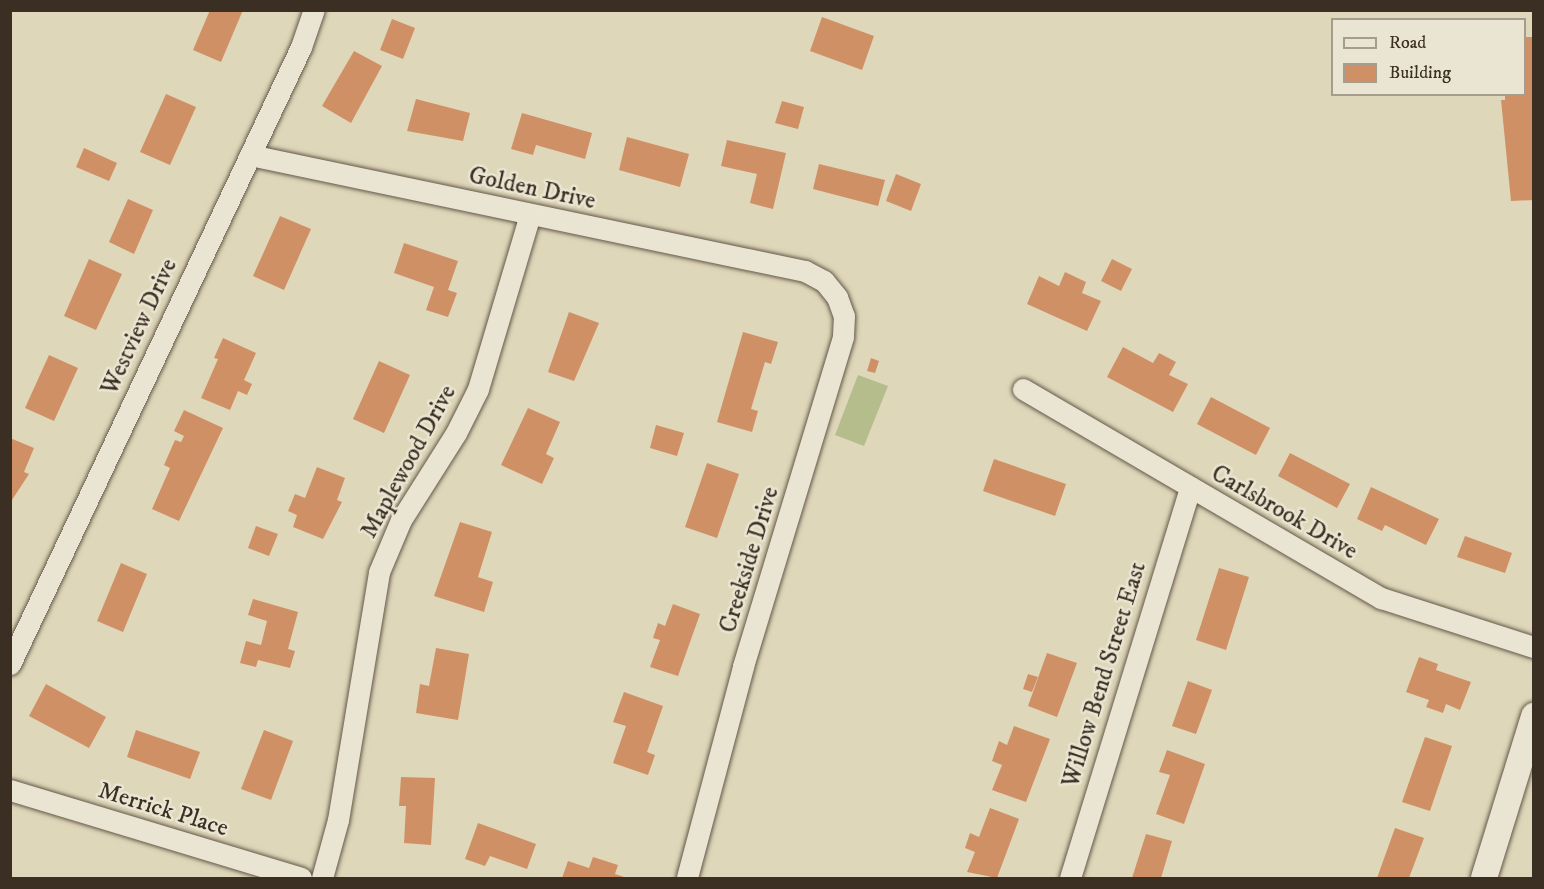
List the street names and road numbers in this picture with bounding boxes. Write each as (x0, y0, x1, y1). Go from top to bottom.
street label: Golden Drive (466, 162, 598, 216)
street label: Westview Drive (96, 254, 184, 400)
street label: Maplewood Drive (355, 381, 463, 543)
street label: Carlsbrook Drive (1206, 460, 1362, 566)
street label: Creekside Drive (714, 483, 786, 637)
street label: Willow Bend Street East (1057, 559, 1153, 791)
street label: Merrick Place (94, 777, 232, 843)

